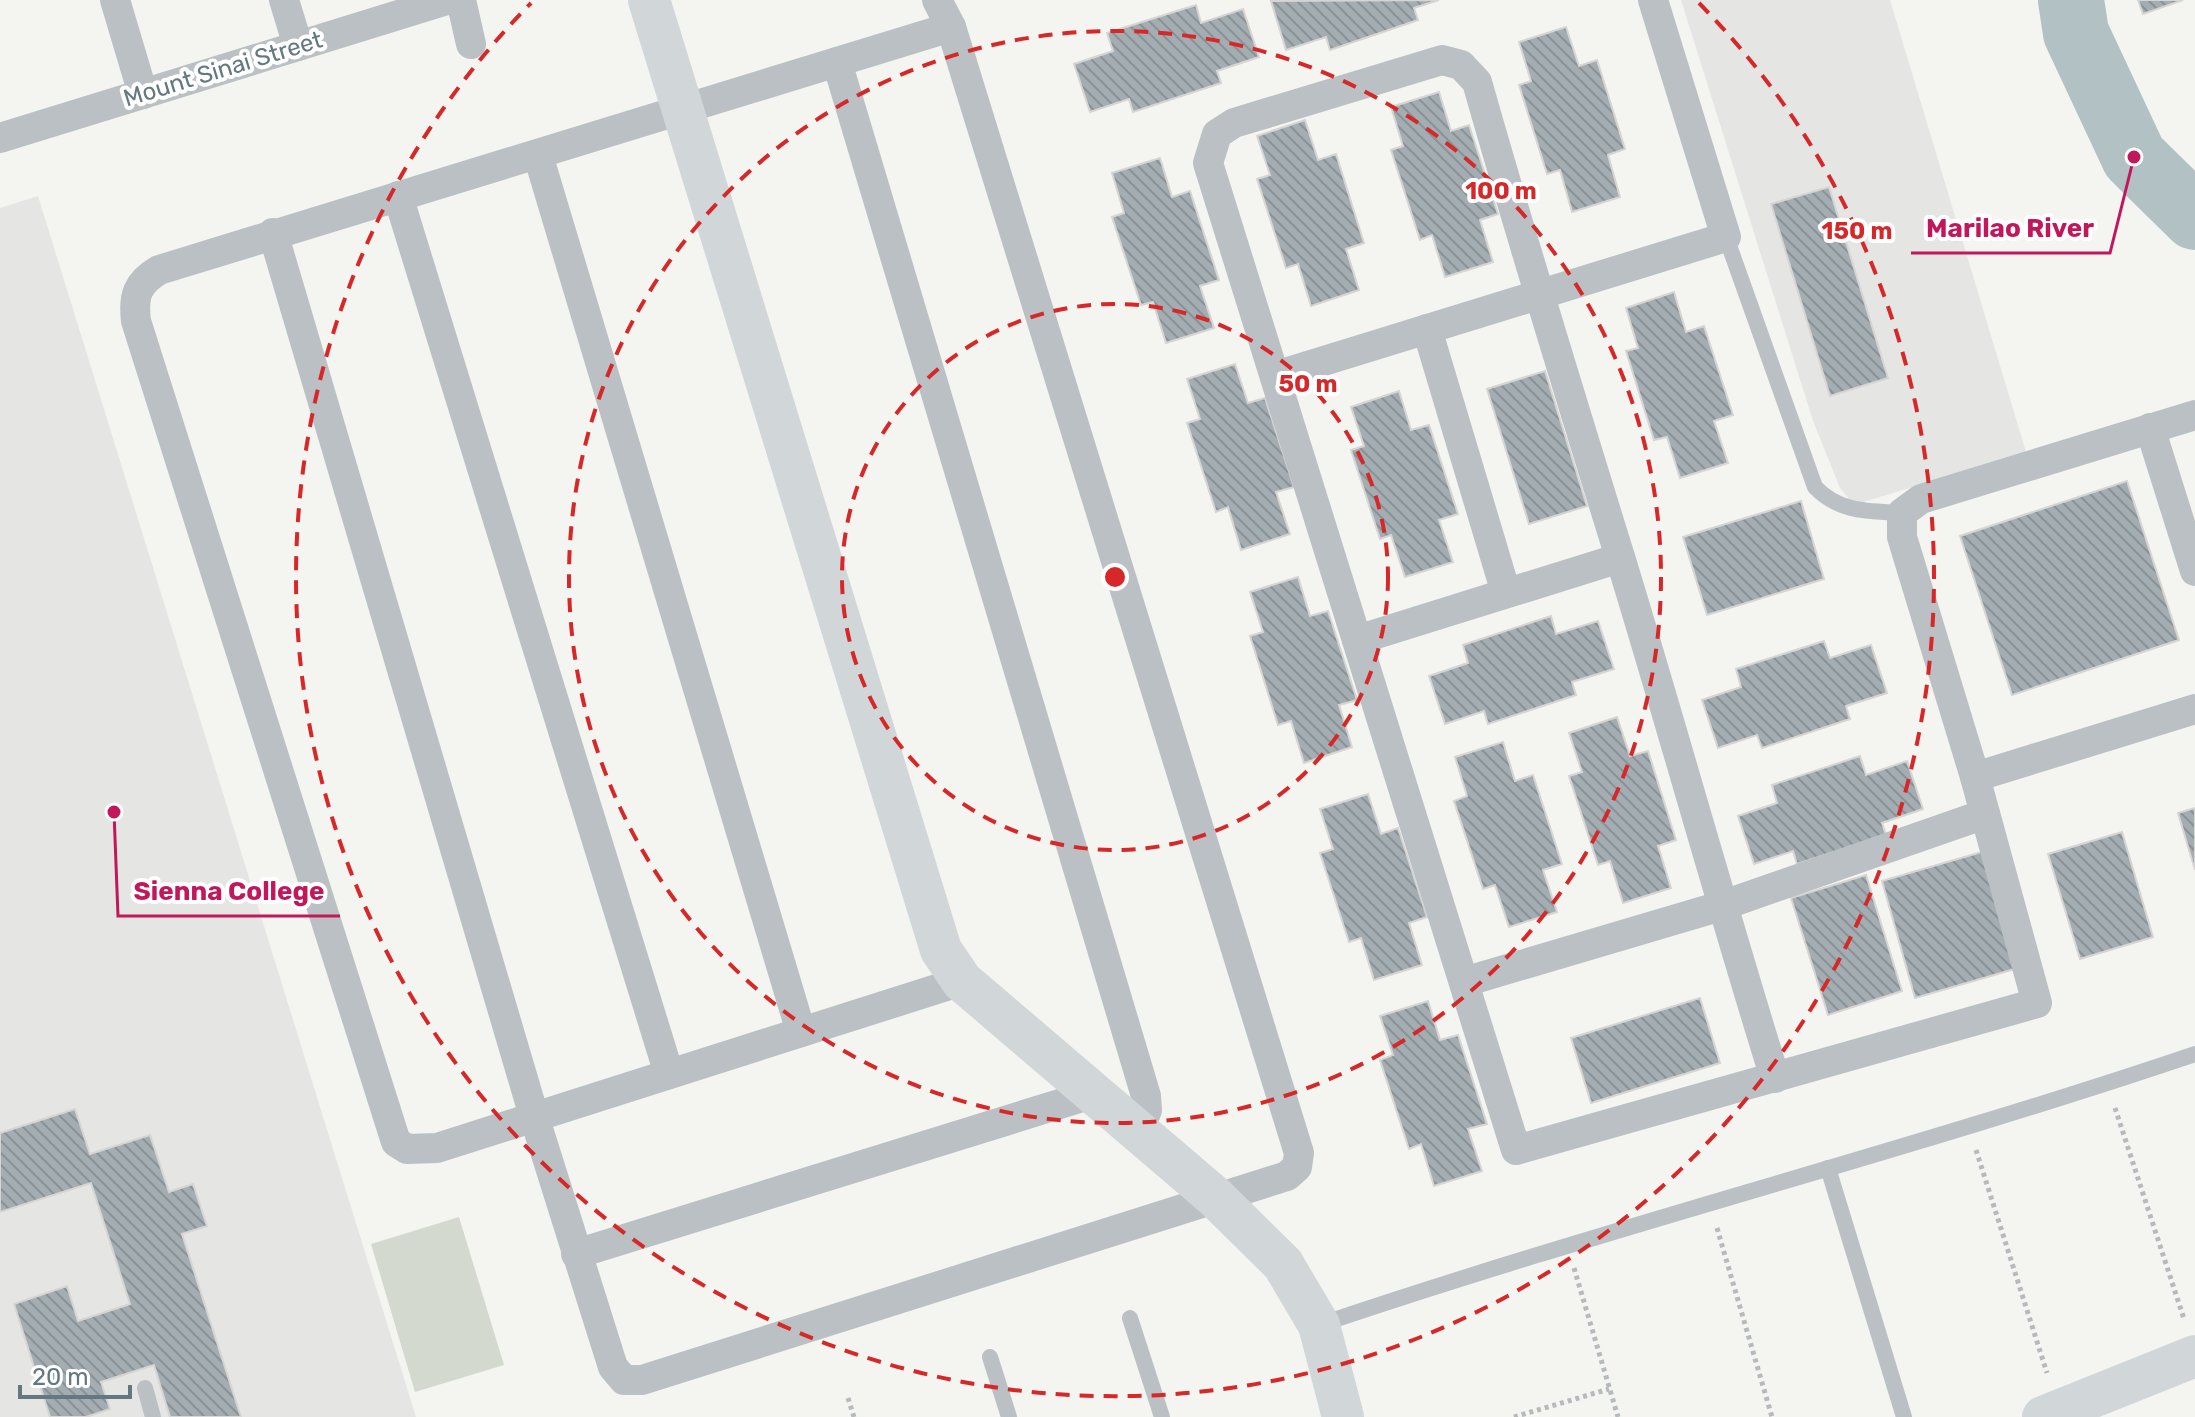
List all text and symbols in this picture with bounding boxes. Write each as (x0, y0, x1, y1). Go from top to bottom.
street label: Mount Sinai Street (120, 25, 326, 113)
text: 100 m (1465, 177, 1537, 205)
callout: Marilao River (1911, 203, 2110, 253)
text: Marilao River (1926, 213, 2094, 244)
text: 150 m (1822, 217, 1892, 245)
text: 50 m (1279, 370, 1337, 398)
centre of rings (1101, 563, 1129, 591)
callout: Sienna College (118, 866, 340, 916)
text: Sienna College (134, 876, 324, 907)
scale bar (20, 1349, 130, 1399)
text: 20 m (32, 1363, 89, 1391)

